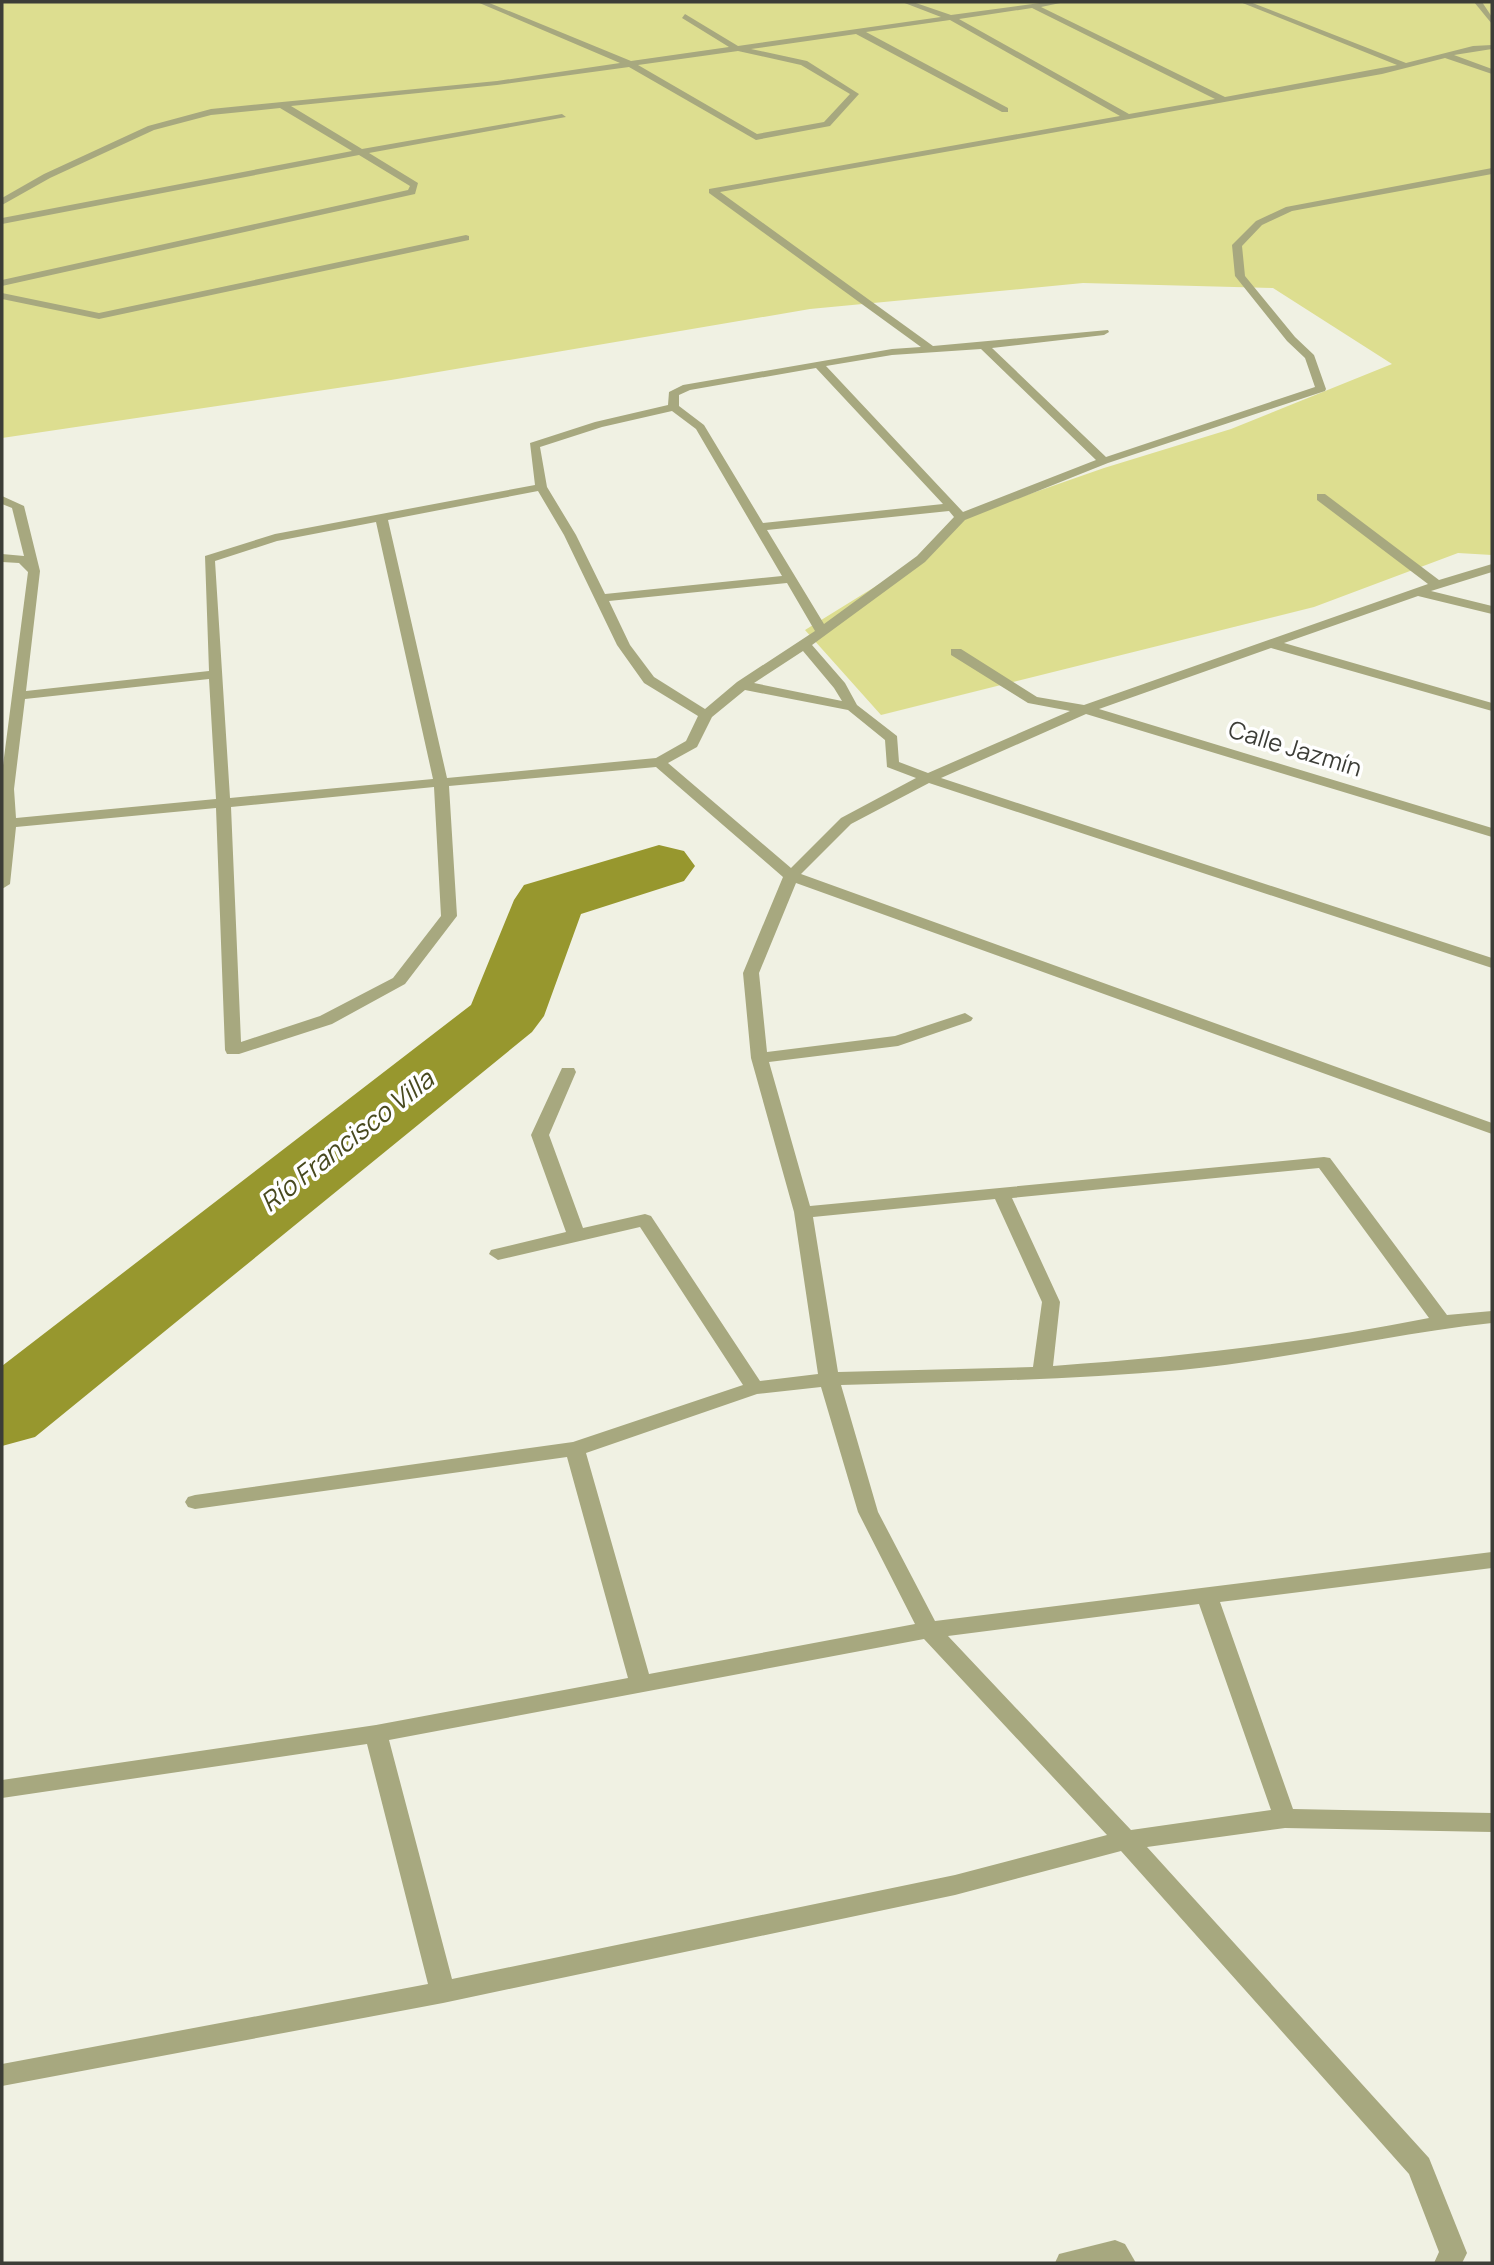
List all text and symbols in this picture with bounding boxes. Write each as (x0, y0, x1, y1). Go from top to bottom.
street label: Calle Jazmín (1225, 712, 1366, 784)
water label: Río Francisco Villa (252, 1060, 442, 1219)

